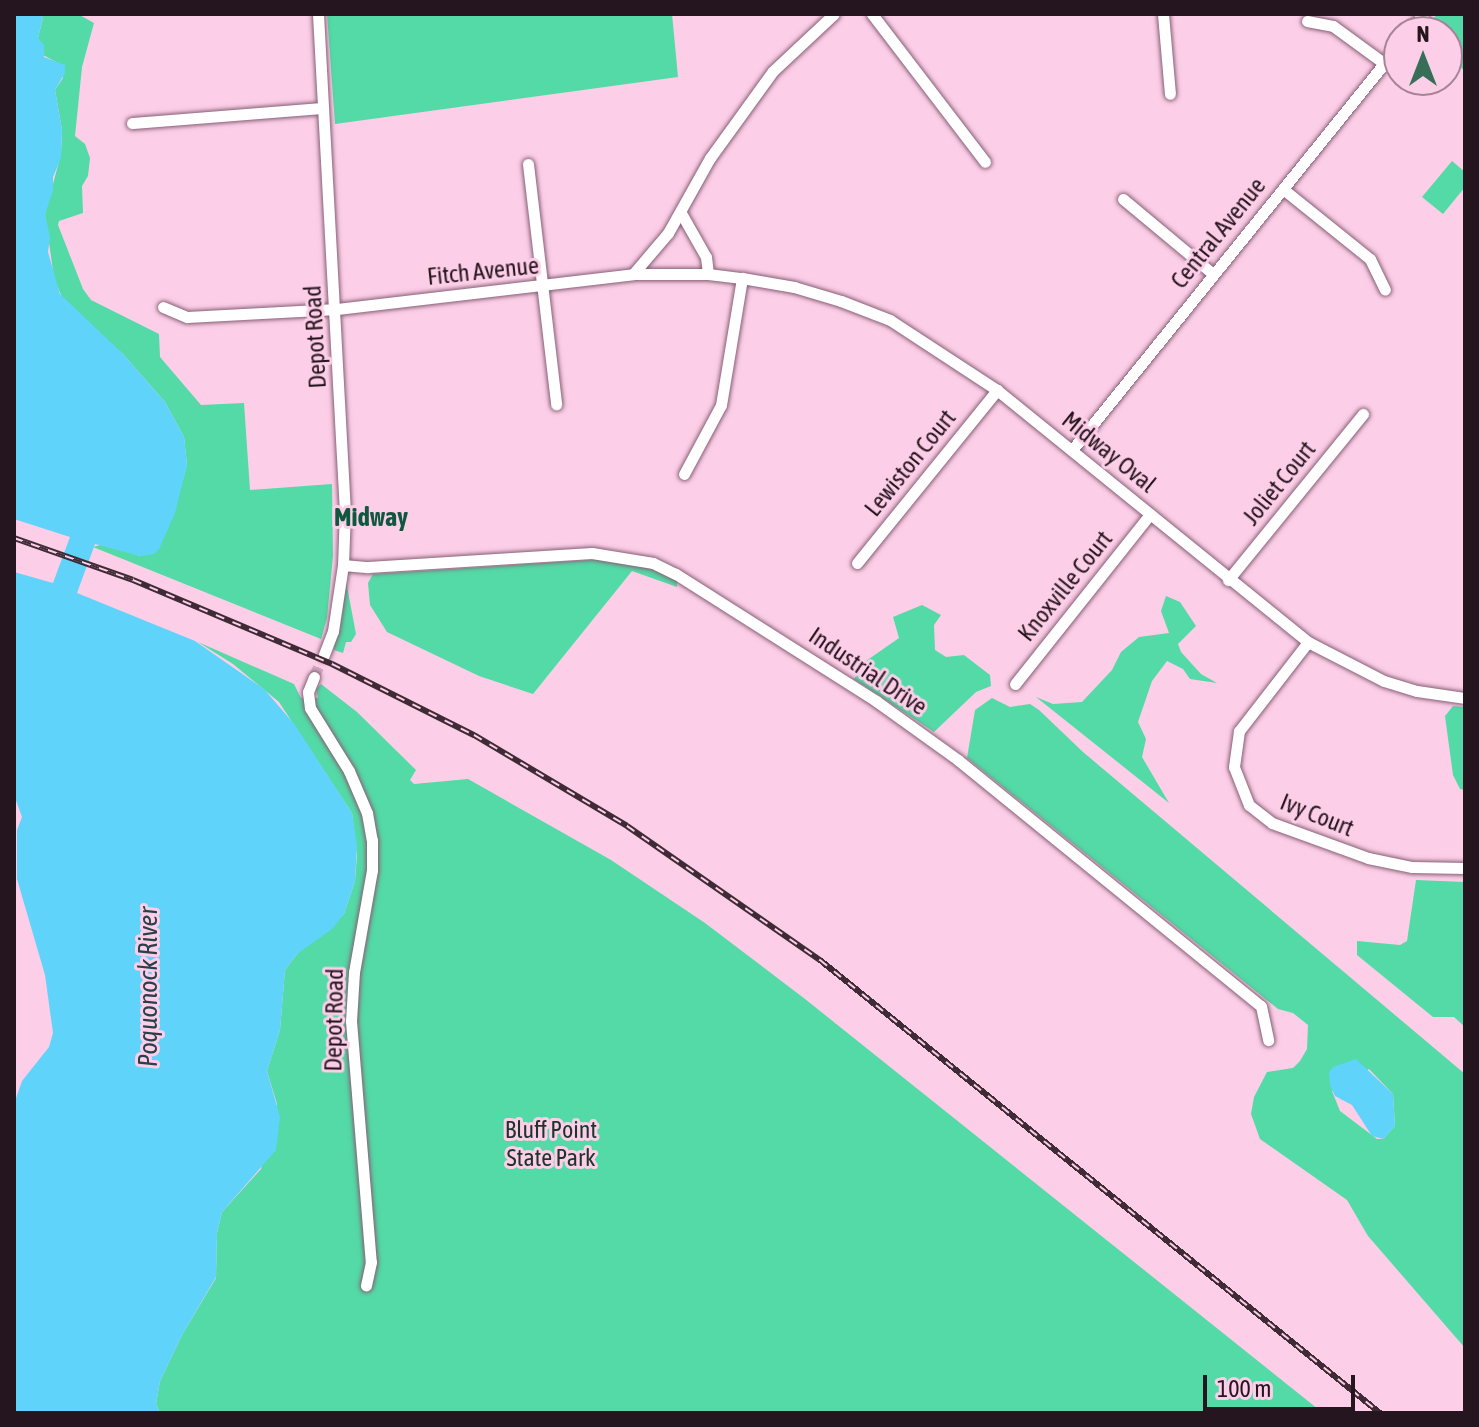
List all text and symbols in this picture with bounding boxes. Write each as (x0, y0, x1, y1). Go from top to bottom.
north arrow (1383, 16, 1463, 96)
text: N (1417, 21, 1429, 47)
street label: Central Avenue (1165, 172, 1271, 294)
street label: Fitch Avenue (426, 251, 540, 291)
street label: Depot Road (298, 285, 332, 389)
street label: Lewiston Court (858, 404, 962, 522)
street label: Midway Oval (1056, 405, 1162, 499)
street label: Joliet Court (1237, 435, 1321, 531)
district label: Midway (334, 502, 408, 534)
street label: Knoxville Court (1012, 525, 1118, 647)
street label: Industrial Drive (804, 621, 932, 721)
street label: Ivy Court (1276, 787, 1358, 843)
water label: Poquonock River (133, 907, 165, 1067)
street label: Depot Road (319, 968, 349, 1072)
park label: Bluff Point State Park (505, 1116, 597, 1172)
scale bar (1207, 1359, 1359, 1409)
text: 100 m (1217, 1375, 1271, 1402)

